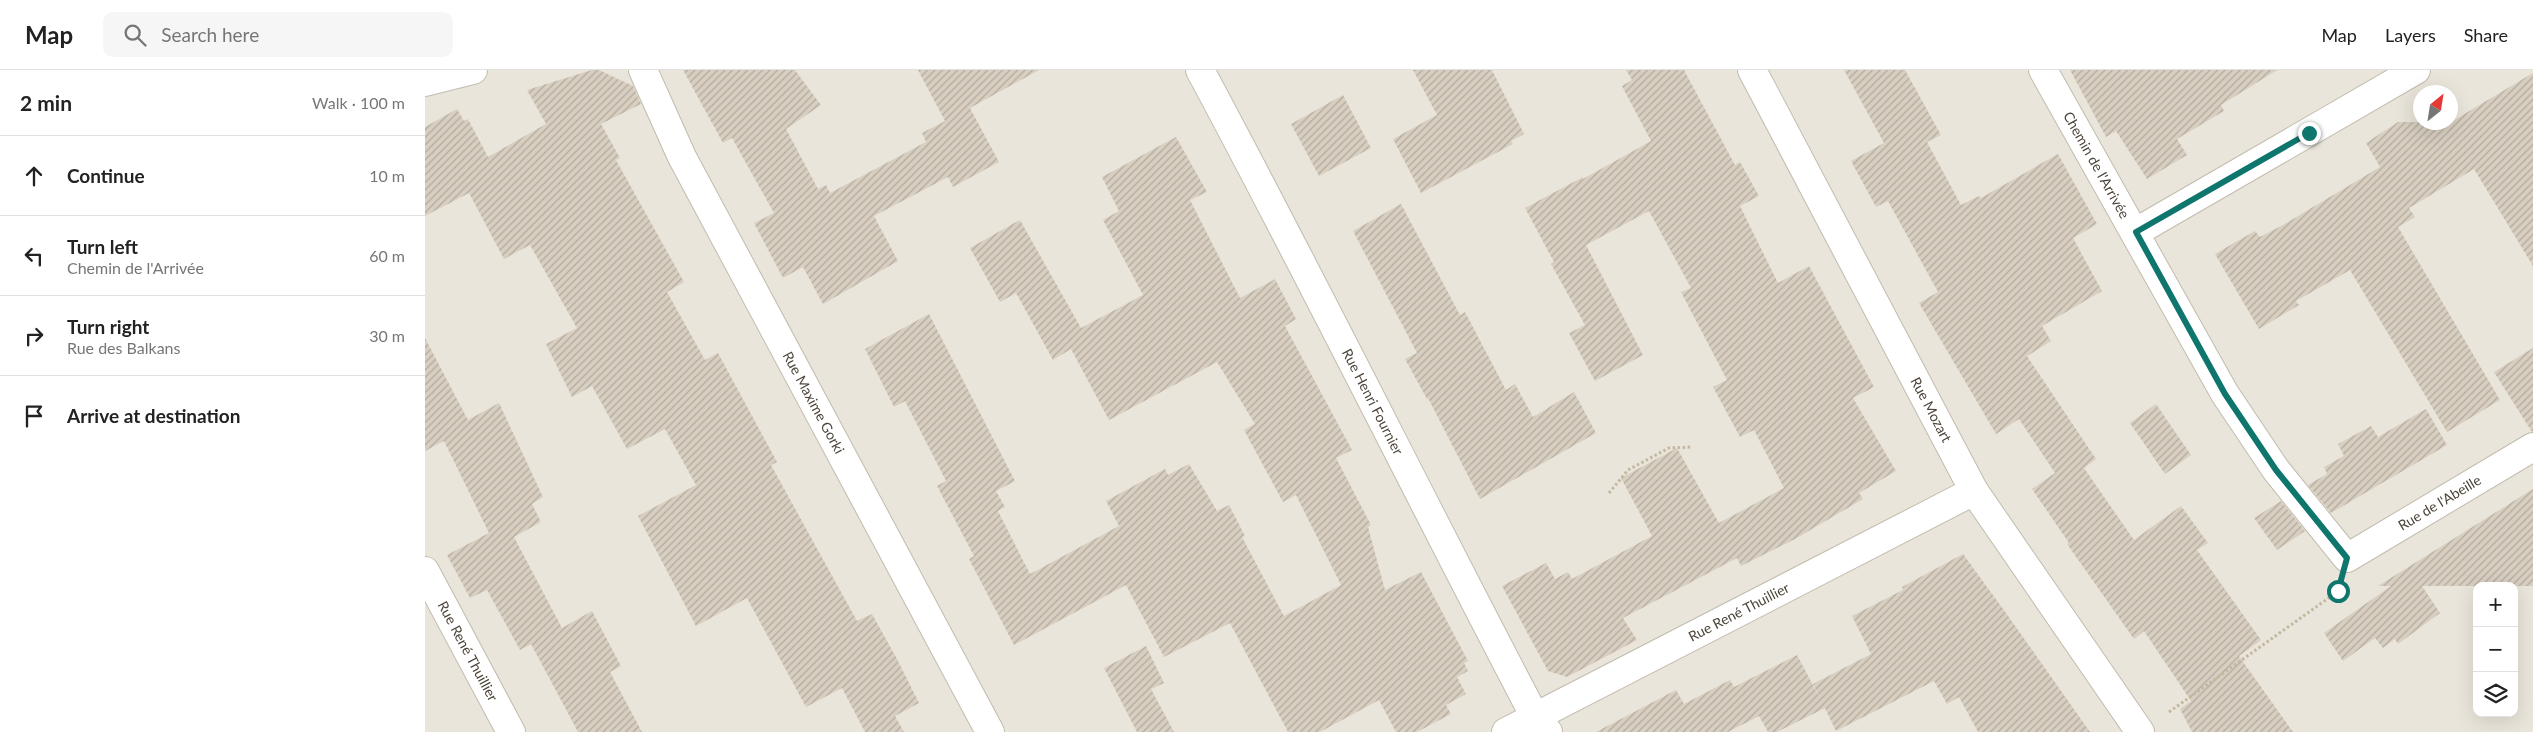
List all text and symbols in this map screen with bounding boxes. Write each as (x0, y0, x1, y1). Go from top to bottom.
search box (103, 12, 453, 57)
text: Map (25, 20, 73, 49)
icon: search (121, 21, 149, 49)
text: Search here (161, 23, 259, 46)
text: Map (2321, 24, 2357, 46)
text: Layers (2385, 24, 2436, 46)
text: Share (2464, 24, 2508, 46)
north arrow (2413, 85, 2458, 130)
text: 2 min (20, 90, 72, 115)
text: Walk · 100 m (312, 93, 405, 112)
street label: Chemin de l'Arrivée (2060, 108, 2134, 221)
route end (2298, 122, 2321, 145)
icon: ahead (20, 162, 48, 190)
text: Continue (67, 164, 145, 187)
text: 10 m (369, 166, 405, 185)
text: Turn left (67, 235, 138, 258)
icon: left (20, 242, 48, 270)
text: 60 m (369, 246, 405, 265)
text: Chemin de l'Arrivée (67, 258, 204, 277)
text: Turn right (67, 315, 149, 338)
icon: right (20, 322, 48, 350)
text: 30 m (369, 326, 405, 345)
text: Rue des Balkans (67, 338, 180, 357)
street label: Rue Henri Fournier (1339, 346, 1407, 457)
street label: Rue Maxime Gorki (780, 348, 848, 457)
street label: Rue Mozart (1907, 374, 1956, 445)
icon: arrive (20, 402, 48, 430)
text: Arrive at destination (67, 404, 240, 427)
street label: Rue de l'Abeille (2395, 471, 2484, 534)
street label: Rue René Thuillier (1685, 579, 1792, 645)
route start (2327, 580, 2350, 603)
map controls (2473, 582, 2518, 717)
button: + (2473, 582, 2518, 627)
street label: Rue René Thuillier (435, 598, 502, 704)
button: − (2473, 627, 2518, 672)
button: layers (2473, 672, 2518, 717)

